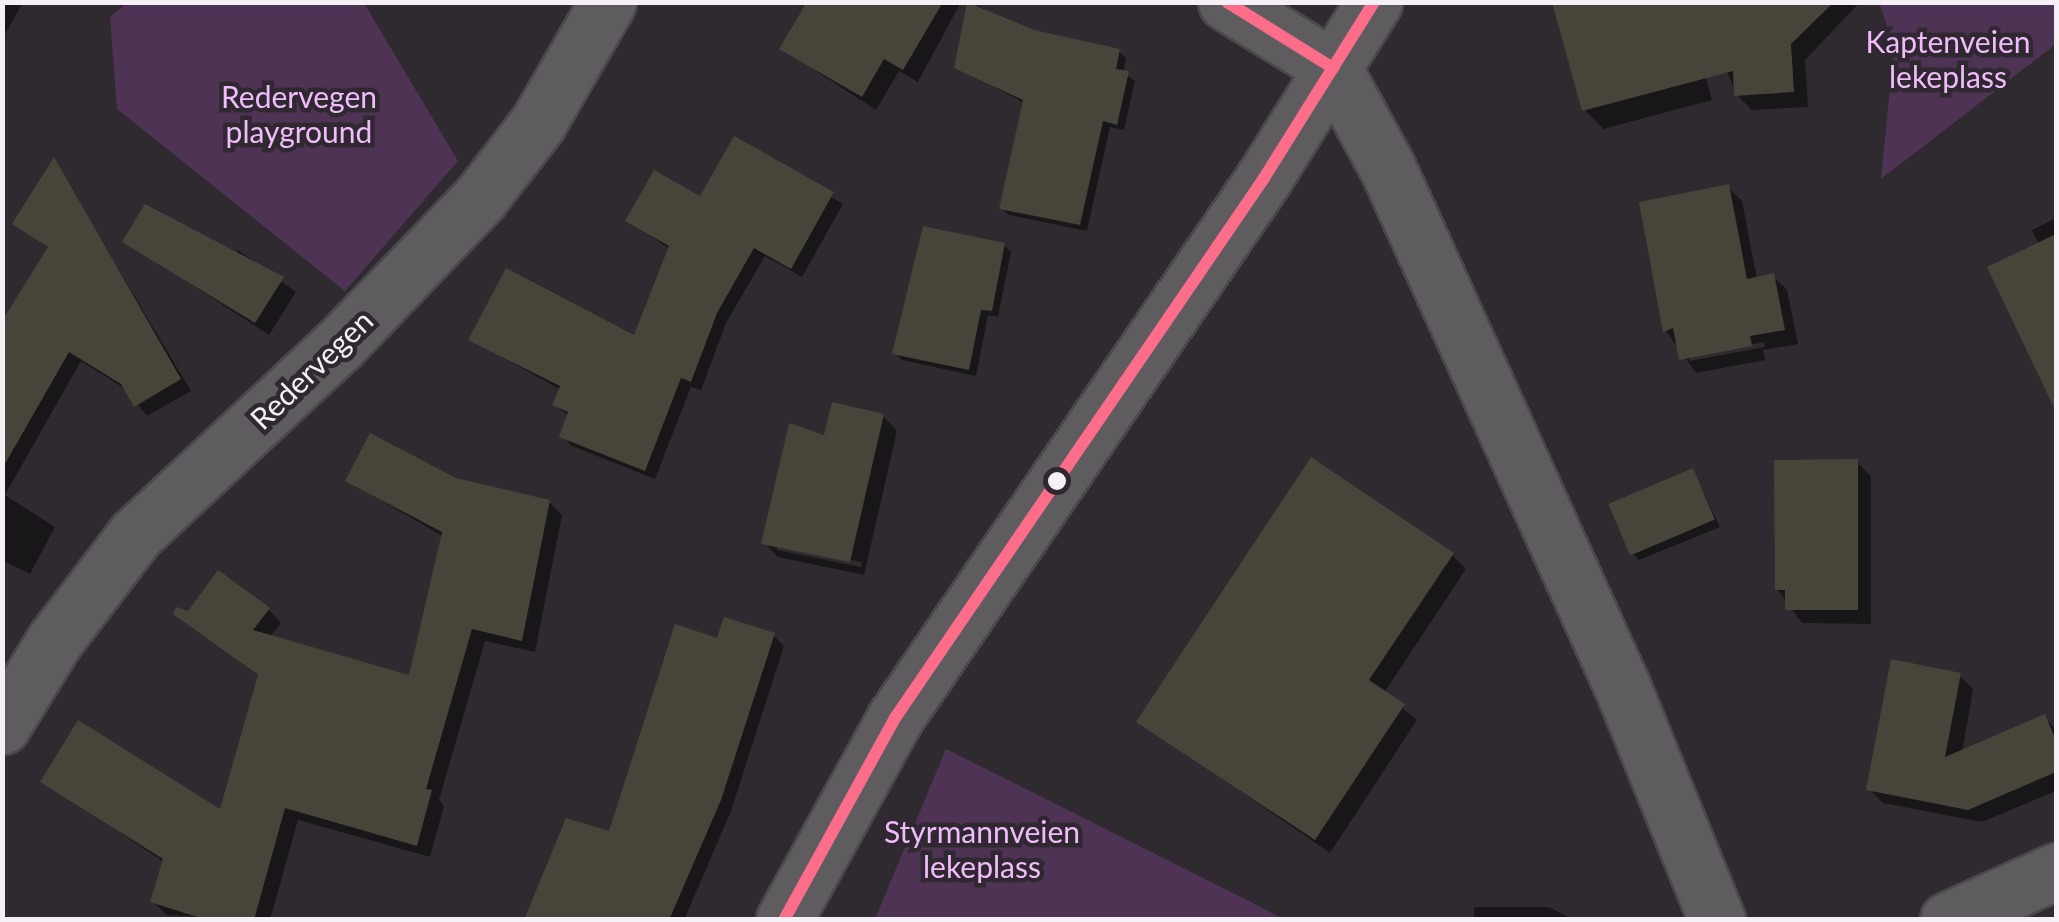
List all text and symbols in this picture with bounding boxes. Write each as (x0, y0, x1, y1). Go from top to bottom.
park label: Kaptenveien lekeplass (1866, 23, 2030, 94)
park label: Redervegen playground (221, 78, 377, 148)
street label: Redervegen (242, 302, 380, 436)
unlabelled marker (1047, 471, 1067, 491)
park label: Styrmannveien lekeplass (884, 813, 1080, 884)

